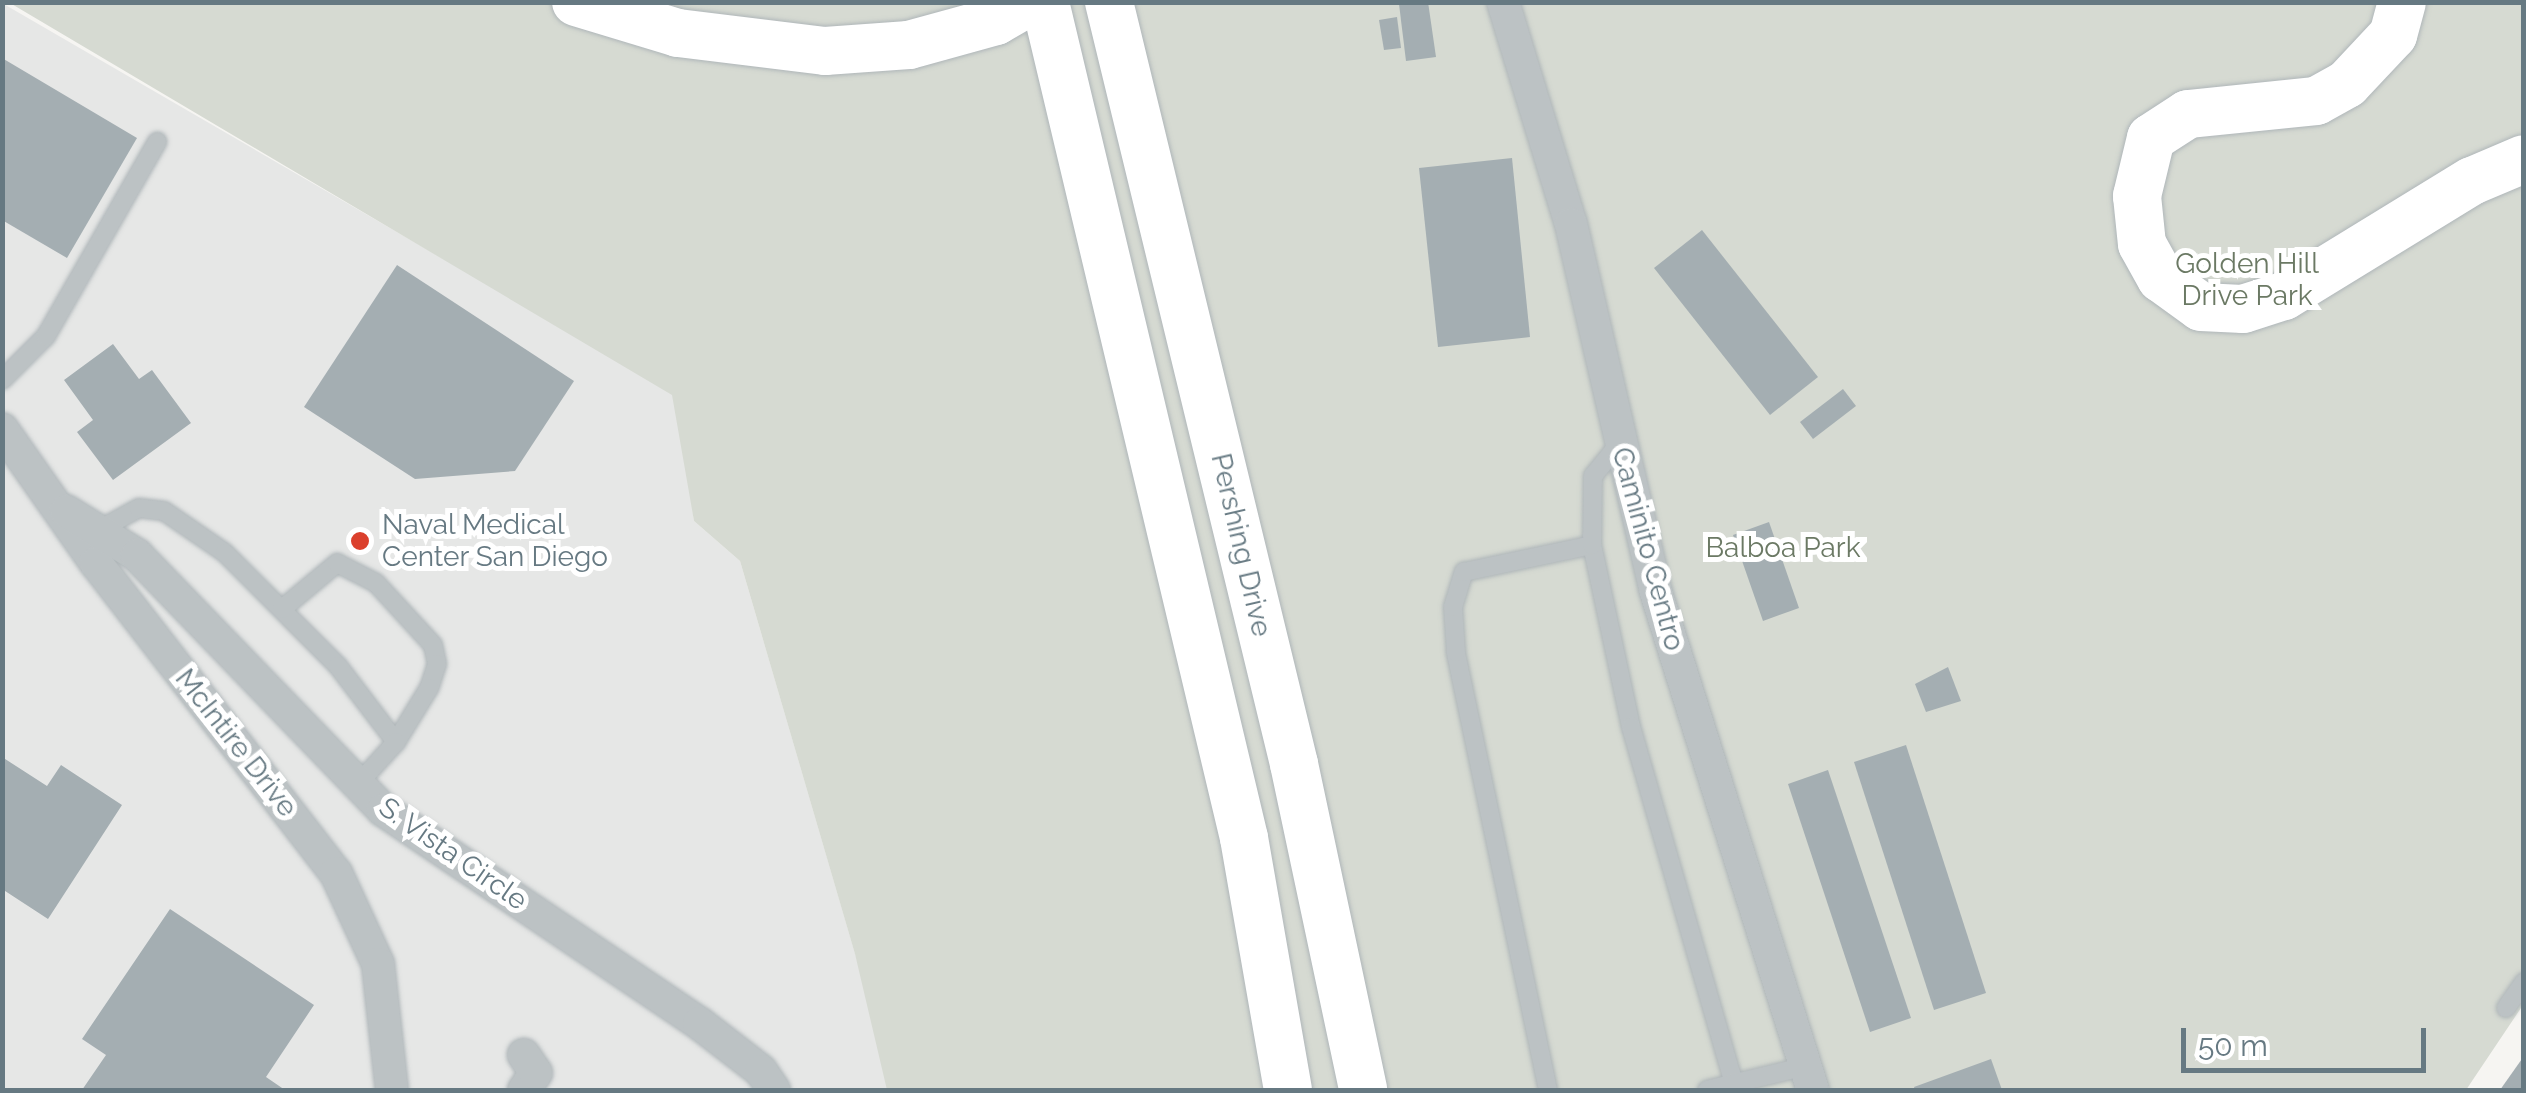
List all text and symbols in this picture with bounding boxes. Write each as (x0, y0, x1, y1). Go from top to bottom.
park label: Golden Hill Drive Park (2175, 247, 2319, 313)
street label: Caminito Centro (1605, 444, 1691, 654)
street label: Pershing Drive (1204, 450, 1278, 640)
place label: Naval Medical Center San Diego (382, 508, 609, 574)
marker: Naval Medical Center San Diego (347, 528, 373, 554)
park label: Balboa Park (1705, 531, 1861, 565)
street label: McIntire Drive (168, 662, 304, 824)
street label: S. Vista Circle (372, 790, 534, 918)
scale bar (2186, 1008, 2431, 1070)
text: 50 m (2198, 1028, 2268, 1063)

